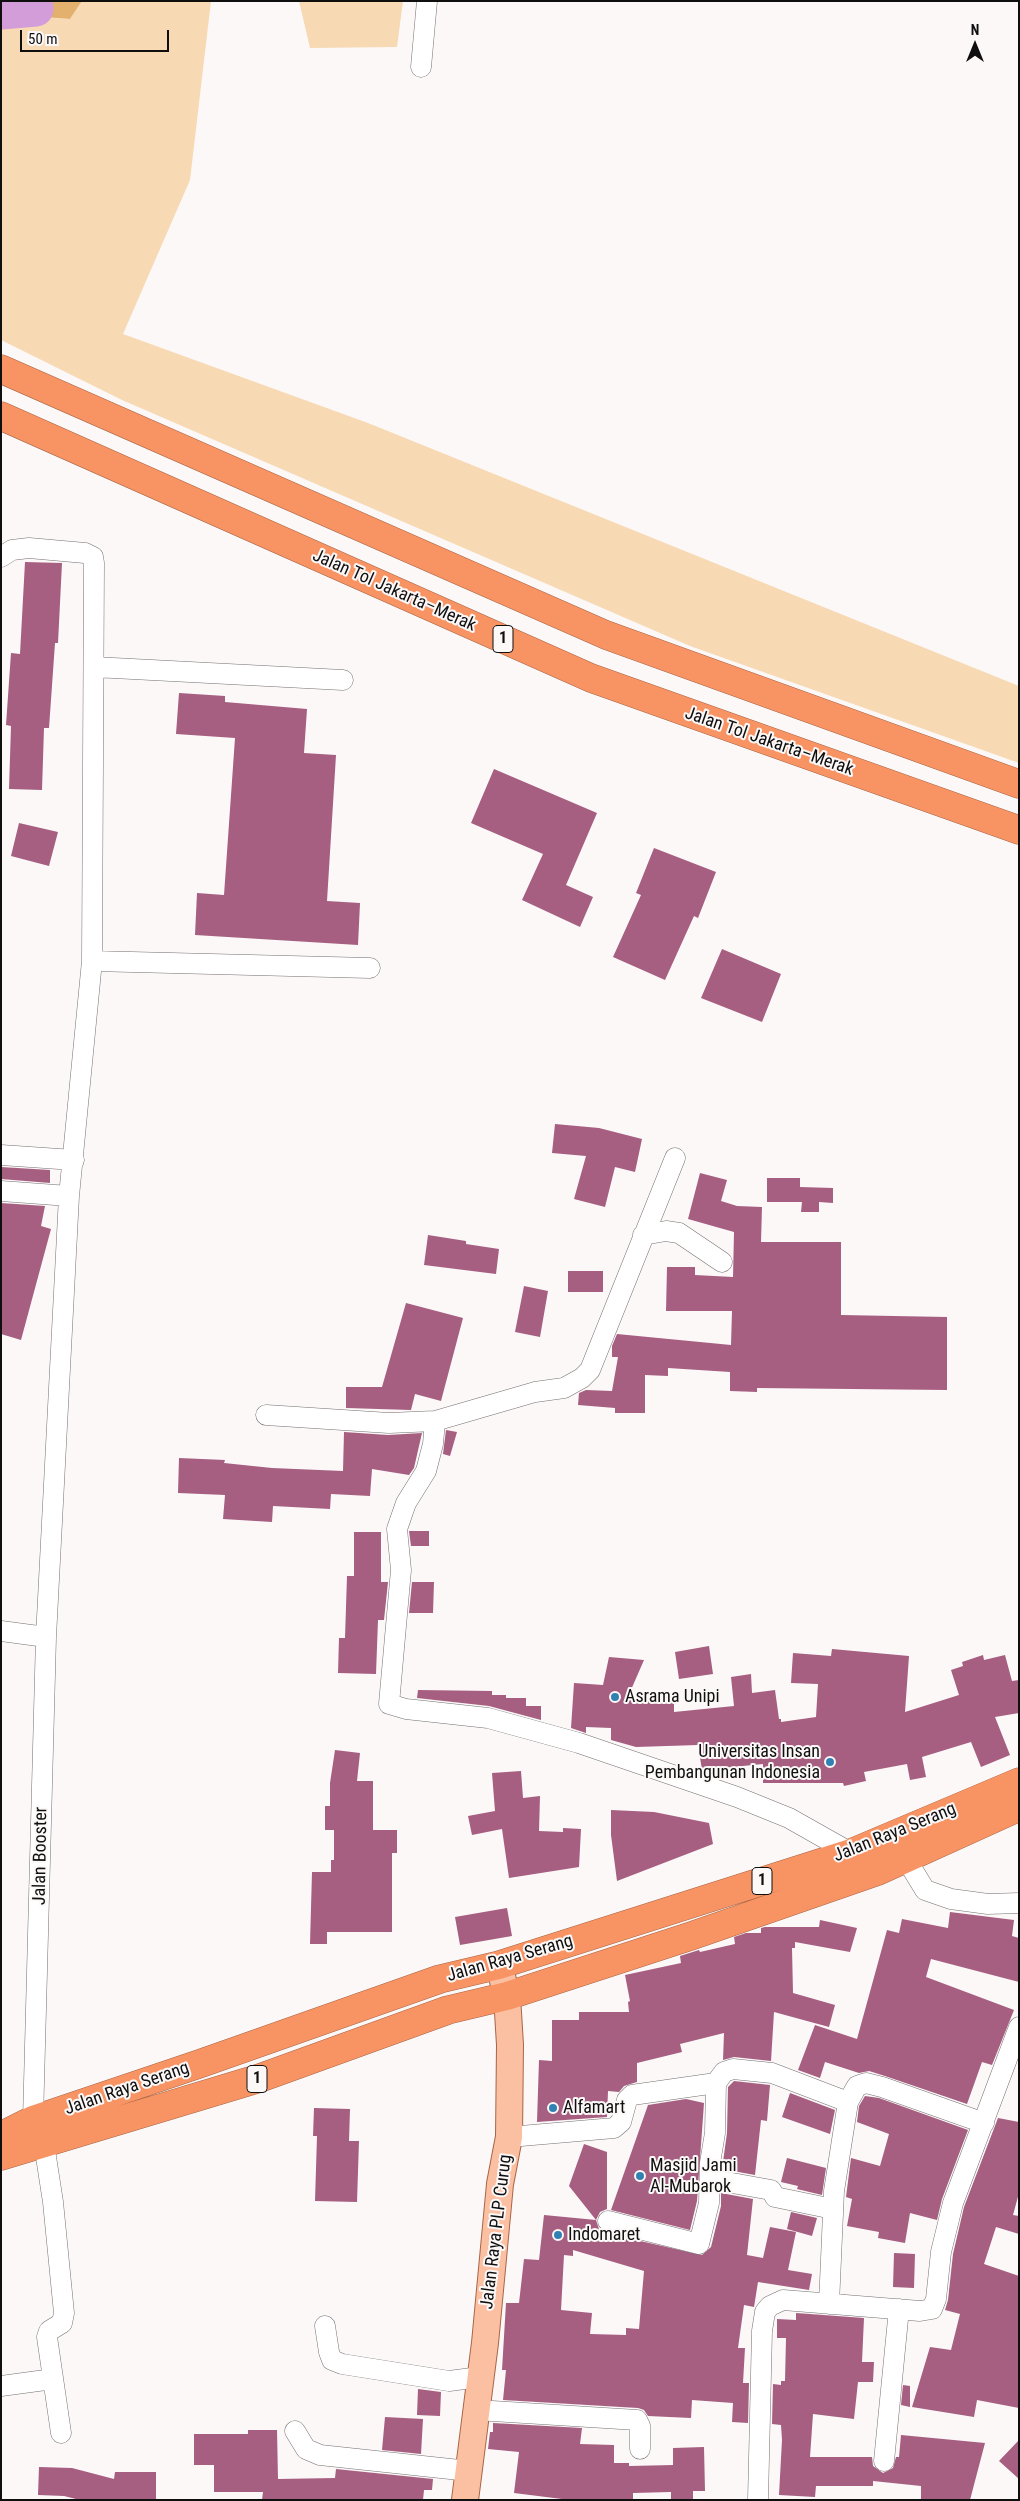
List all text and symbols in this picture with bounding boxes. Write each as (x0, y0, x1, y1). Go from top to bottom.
scale bar (22, 20, 171, 52)
north arrow (950, 20, 1000, 70)
text: N (971, 22, 979, 38)
text: 50 m (28, 30, 58, 48)
street label: Jalan Tol Jakarta–Merak (309, 545, 479, 637)
road number: 1 (493, 626, 513, 652)
street label: Jalan Tol Jakarta–Merak (682, 703, 856, 781)
place label: Asrama Unipi (625, 1686, 720, 1708)
marker: Asrama Unipi (609, 1691, 621, 1703)
place label: Universitas Insan Pembangunan Indonesia (645, 1741, 820, 1784)
marker: Universitas Insan Pembangunan Indonesia (824, 1756, 836, 1768)
street label: Jalan Raya Serang (831, 1799, 959, 1867)
street label: Jalan Booster (29, 1807, 53, 1905)
road number: 1 (752, 1868, 772, 1894)
street label: Jalan Raya Serang (444, 1931, 576, 1987)
street label: Jalan Raya Serang (62, 2058, 192, 2120)
road number: 1 (247, 2066, 267, 2092)
place label: Alfamart (563, 2097, 625, 2119)
marker: Alfamart (547, 2102, 559, 2114)
street label: Jalan Raya PLP Curug (477, 2153, 517, 2311)
place label: Masjid Jami Al-Mubarok (650, 2155, 737, 2198)
marker: Masjid Jami Al-Mubarok (634, 2170, 646, 2182)
place label: Indomaret (568, 2224, 640, 2246)
marker: Indomaret (552, 2229, 564, 2241)

